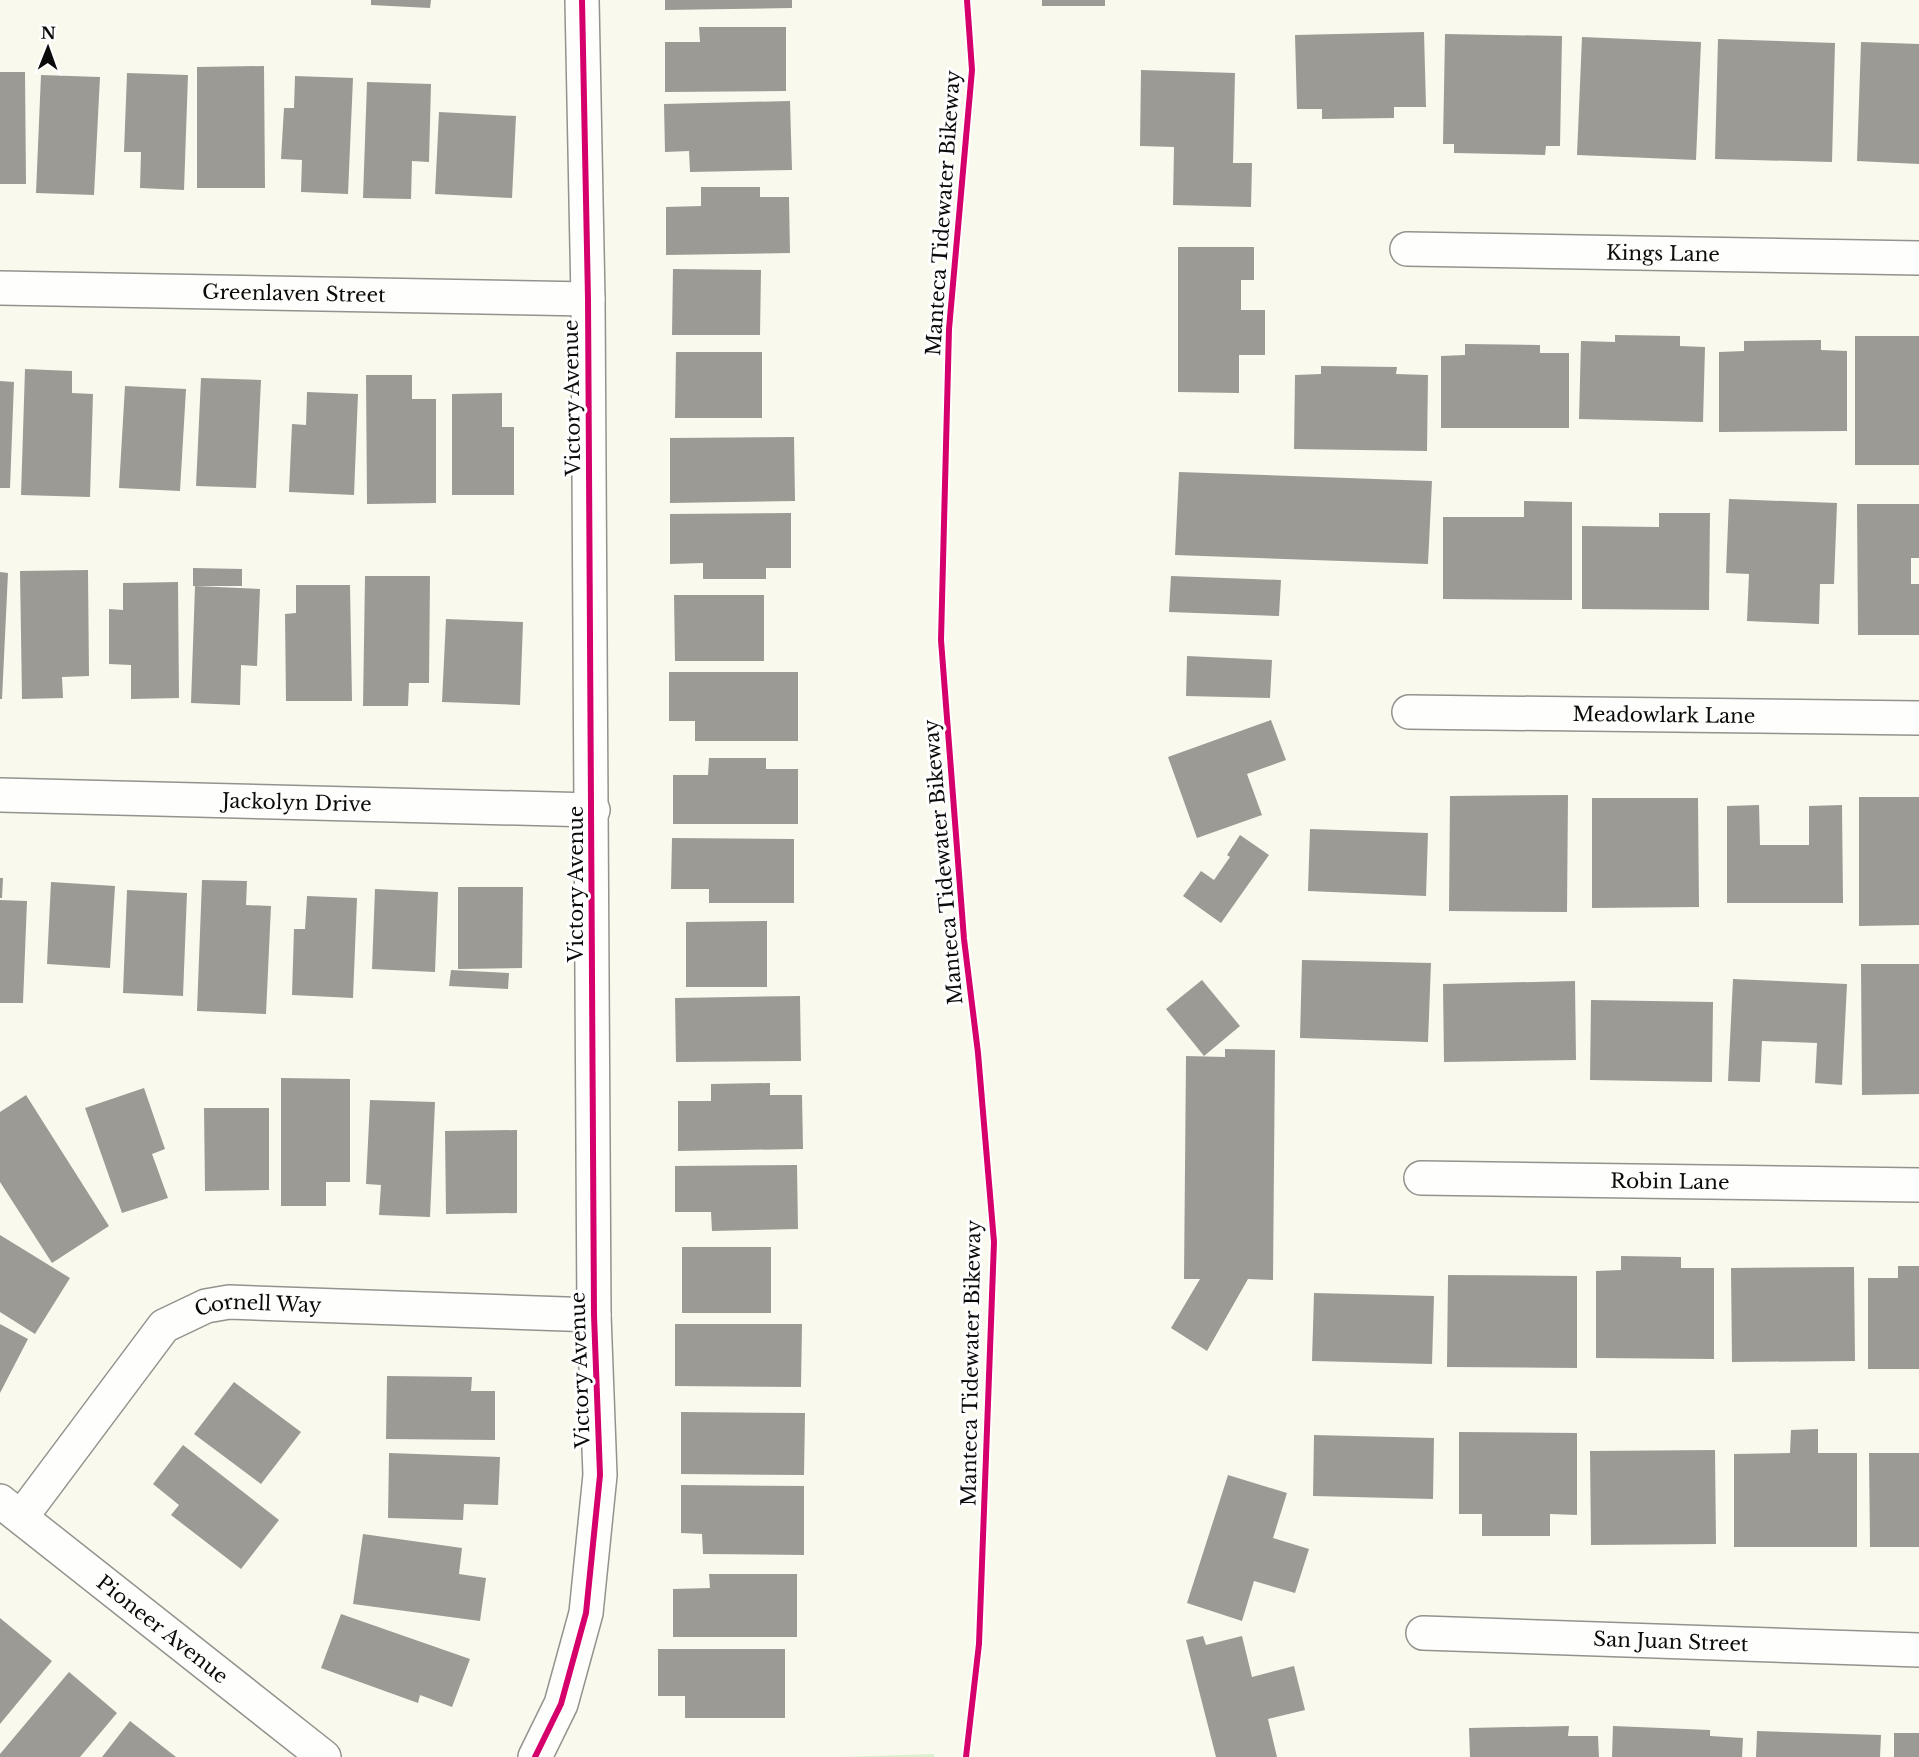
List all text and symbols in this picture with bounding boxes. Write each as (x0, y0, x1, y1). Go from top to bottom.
north arrow (18, 18, 78, 78)
text: N (41, 23, 56, 43)
street label: Manteca Tidewater Bikeway (921, 69, 965, 357)
street label: Kings Lane (1606, 241, 1720, 266)
street label: Greenlaven Street (202, 280, 386, 307)
street label: Victory Avenue (559, 320, 585, 477)
street label: Meadowlark Lane (1572, 702, 1756, 728)
street label: Manteca Tidewater Bikeway (919, 718, 967, 1006)
street label: Jackolyn Drive (219, 789, 372, 816)
street label: Victory Avenue (564, 806, 588, 963)
street label: Robin Lane (1610, 1169, 1730, 1194)
street label: Manteca Tidewater Bikeway (957, 1219, 985, 1506)
street label: Cornell Way (191, 1289, 322, 1322)
street label: Victory Avenue (565, 1291, 595, 1450)
street label: Pioneer Avenue (92, 1570, 233, 1689)
street label: San Juan Street (1593, 1627, 1749, 1656)

